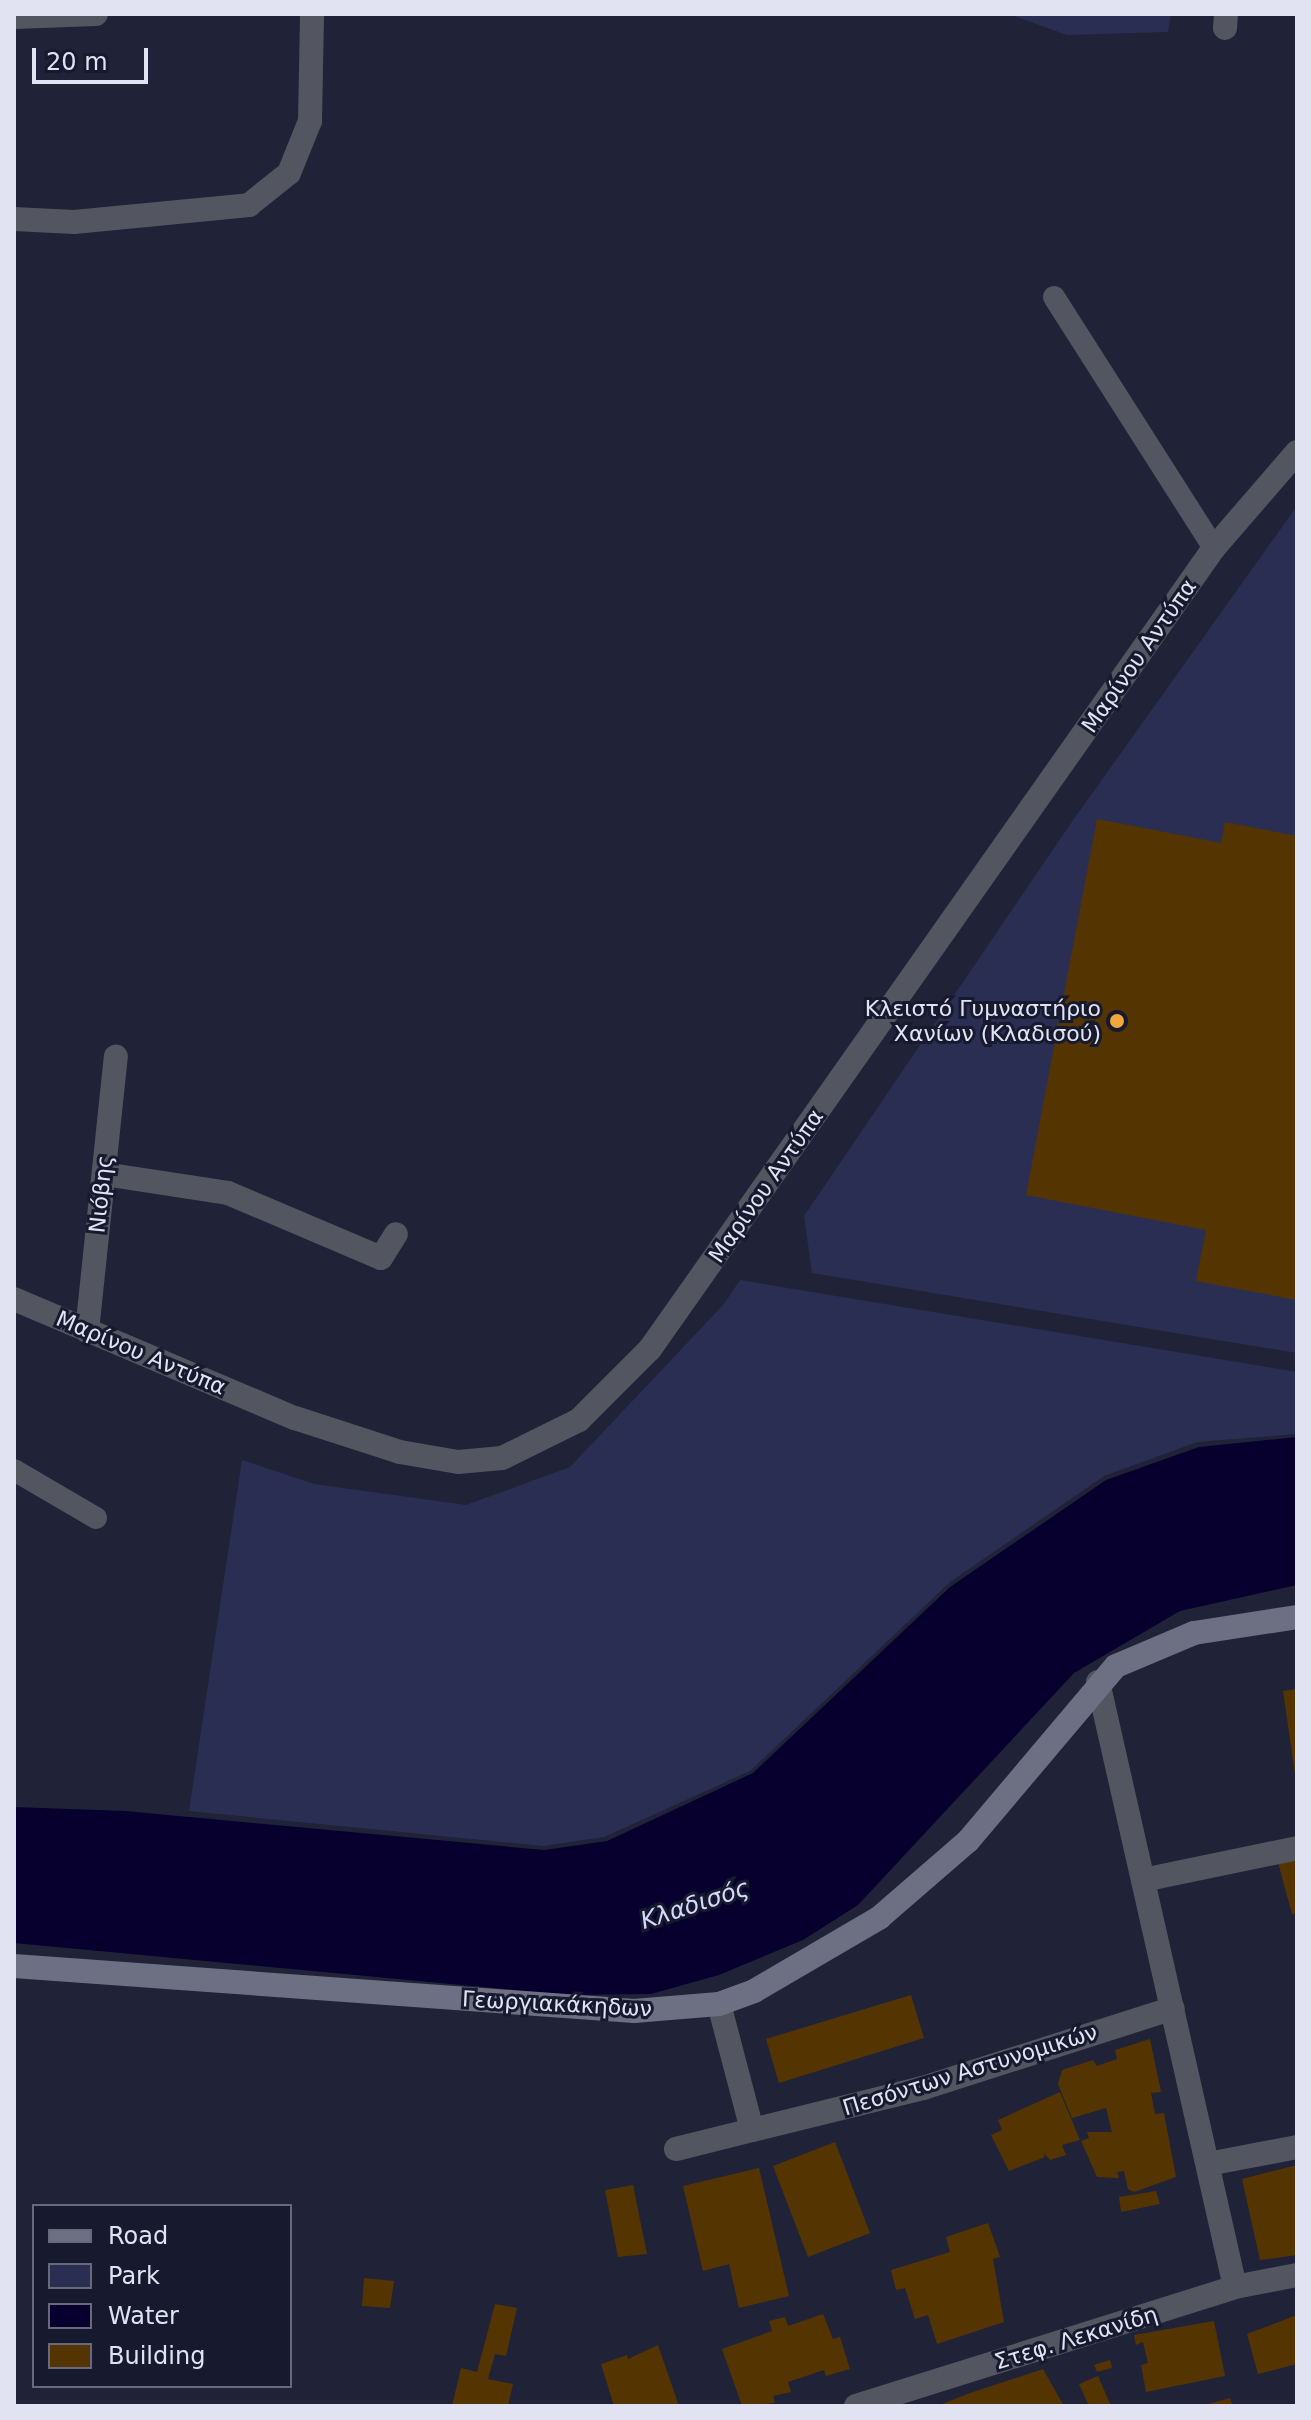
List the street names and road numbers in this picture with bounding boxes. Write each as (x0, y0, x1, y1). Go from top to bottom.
street label: Μαρίνου Αντύπα (1076, 574, 1202, 738)
street label: Μαρίνου Αντύπα (703, 1104, 829, 1268)
street label: Νιόβης (84, 1154, 118, 1234)
street label: Μαρίνου Αντύπα (52, 1305, 230, 1401)
street label: Γεωργιακάκηδων (461, 1986, 653, 2022)
street label: Πεσόντων Αστυνομικών (839, 2019, 1101, 2121)
street label: Στεφ. Λεκανίδη (991, 2301, 1161, 2375)

